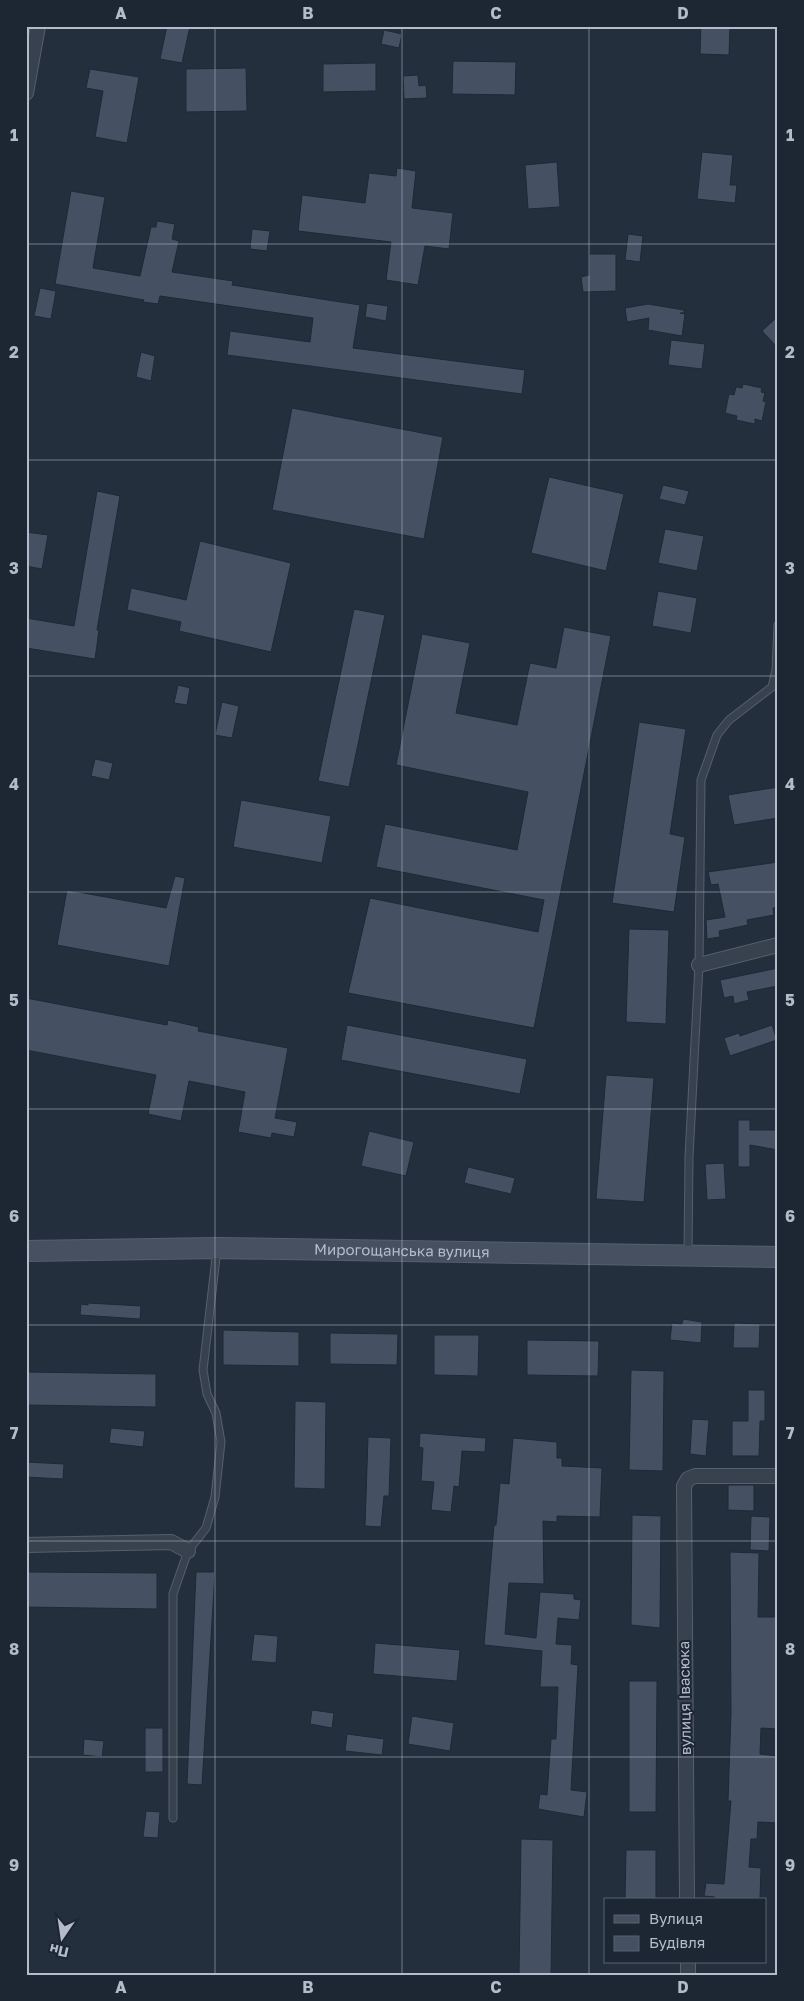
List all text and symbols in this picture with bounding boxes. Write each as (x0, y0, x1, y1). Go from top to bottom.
text: A (115, 3, 127, 23)
text: B (302, 3, 314, 23)
text: C (490, 3, 502, 23)
text: D (677, 3, 689, 23)
text: 1 (10, 125, 18, 145)
text: 1 (786, 125, 794, 145)
text: 2 (9, 342, 19, 362)
text: 2 (785, 342, 795, 362)
text: 3 (9, 558, 19, 578)
text: 3 (785, 558, 795, 578)
text: 4 (9, 774, 19, 794)
text: 4 (785, 774, 795, 794)
text: 5 (9, 990, 19, 1010)
text: 5 (785, 990, 795, 1010)
text: 6 (9, 1206, 19, 1226)
text: 6 (785, 1206, 795, 1226)
street label: Мирогощанська вулиця (314, 1240, 490, 1260)
text: 7 (10, 1423, 19, 1443)
text: 7 (786, 1423, 795, 1443)
text: 8 (9, 1639, 19, 1659)
text: 8 (785, 1639, 795, 1659)
street label: вулиця Івасюка (674, 1641, 694, 1755)
text: 9 (9, 1855, 19, 1875)
text: 9 (785, 1855, 795, 1875)
legend (604, 1898, 766, 1964)
text: Вулиця (649, 1909, 703, 1927)
north arrow (38, 1914, 88, 1964)
text: Будівля (649, 1933, 705, 1951)
text: Пн (48, 1941, 70, 1962)
text: A (115, 1977, 127, 1997)
text: B (302, 1977, 314, 1997)
text: C (490, 1977, 502, 1997)
text: D (677, 1977, 689, 1997)

